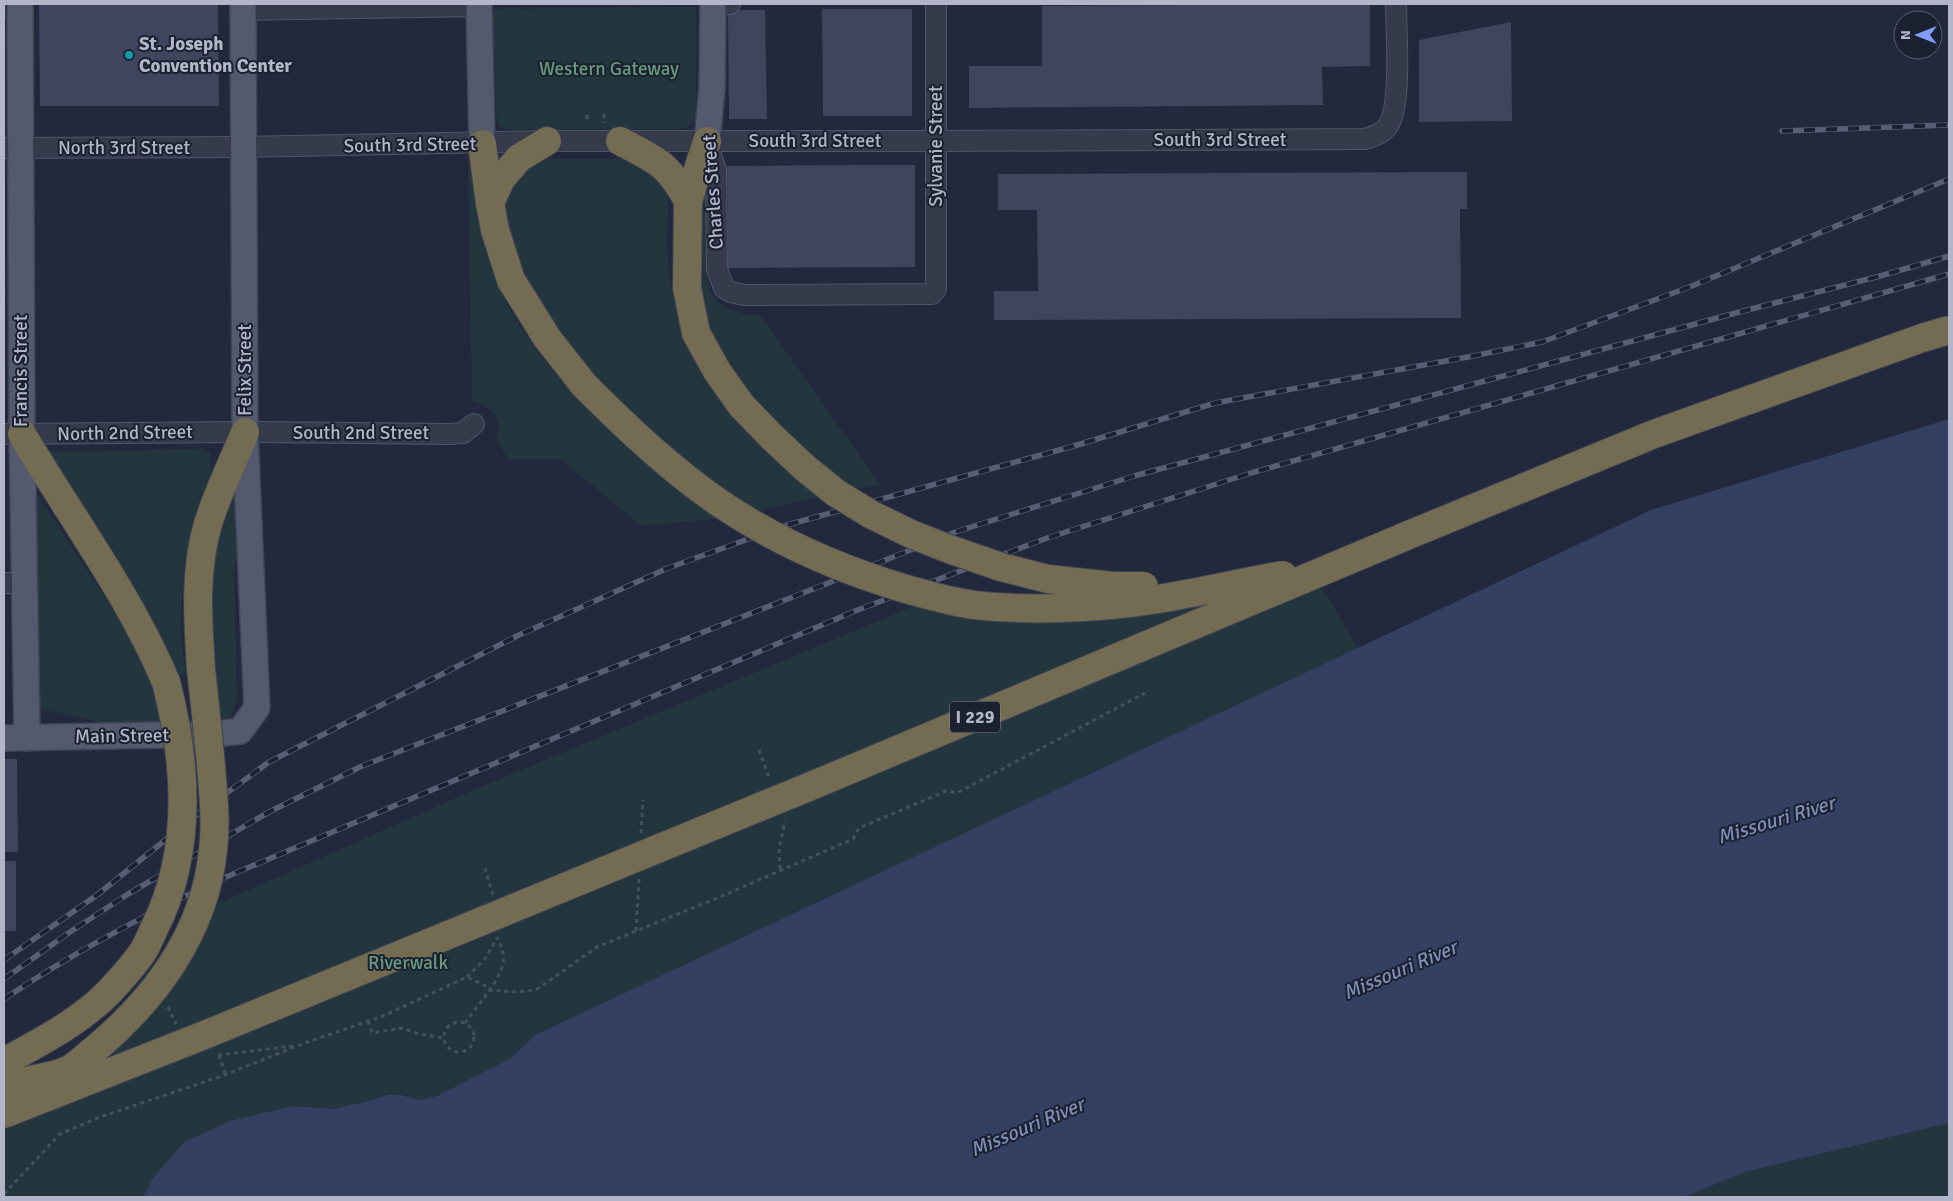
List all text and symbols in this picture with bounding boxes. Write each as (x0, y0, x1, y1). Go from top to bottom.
north arrow (1893, 10, 1943, 60)
text: N (1897, 30, 1914, 40)
place label: St. Joseph Convention Center (139, 32, 292, 78)
marker: St. Joseph Convention Center (123, 49, 135, 61)
park label: Western Gateway (539, 57, 679, 81)
street label: Sylvanie Street (924, 85, 948, 207)
street label: South 3rd Street (1154, 128, 1287, 152)
street label: South 3rd Street (749, 129, 882, 153)
street label: South 3rd Street (343, 132, 477, 158)
street label: Charles Street (697, 133, 729, 250)
street label: North 3rd Street (58, 136, 190, 160)
street label: Francis Street (9, 314, 33, 427)
street label: Felix Street (233, 324, 257, 416)
street label: North 2nd Street (57, 420, 193, 446)
street label: South 2nd Street (293, 421, 430, 445)
road number: I 229 (950, 702, 1000, 732)
street label: Main Street (75, 723, 170, 749)
water label: Missouri River (1714, 790, 1840, 850)
water label: Missouri River (1339, 934, 1463, 1005)
park label: Riverwalk (368, 951, 448, 975)
water label: Missouri River (966, 1091, 1090, 1162)

